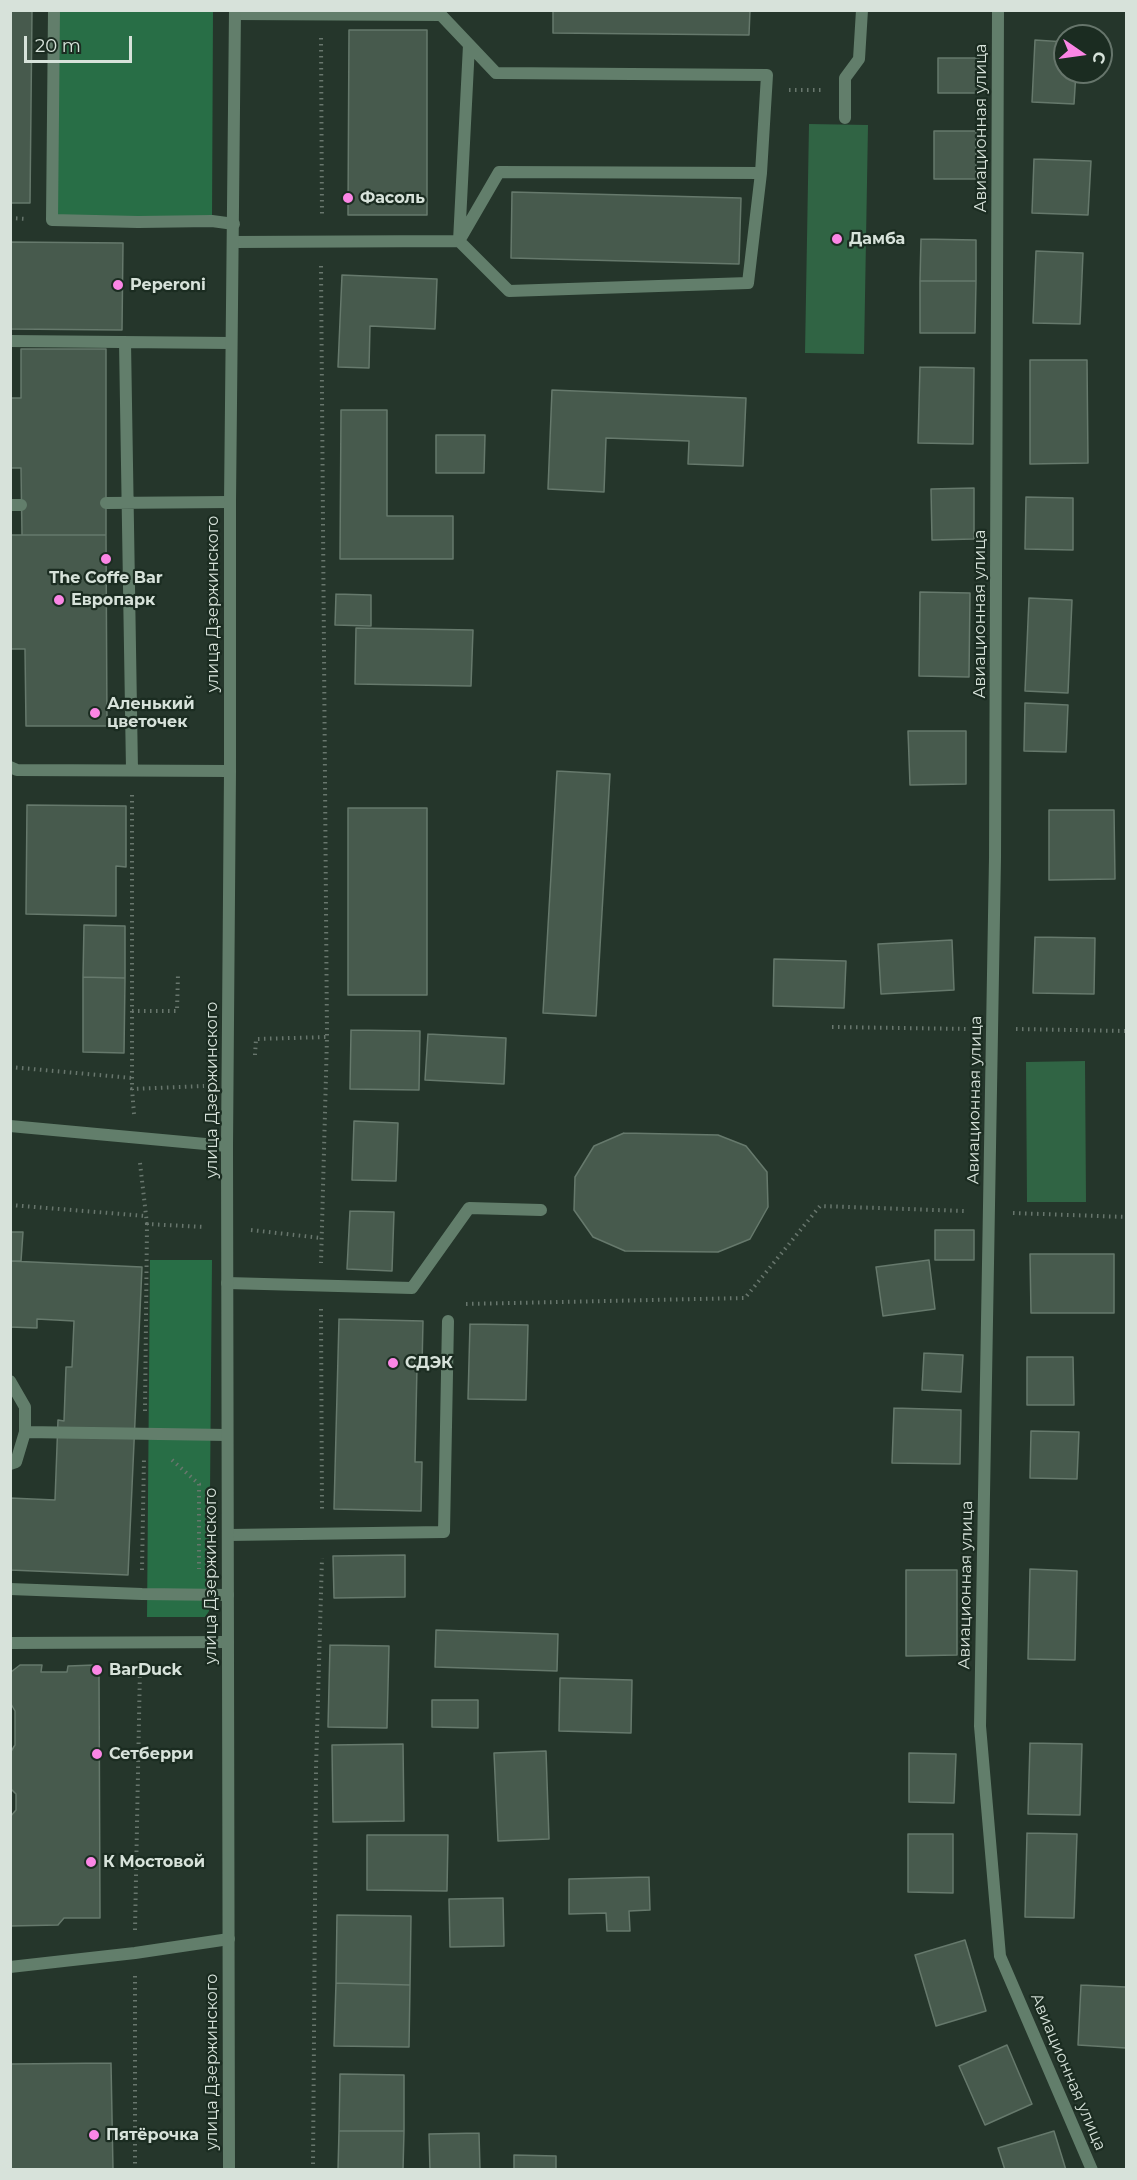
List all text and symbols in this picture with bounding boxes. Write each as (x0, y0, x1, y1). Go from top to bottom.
scale bar (27, 24, 135, 62)
north arrow (1053, 24, 1113, 84)
text: 20 m (35, 35, 81, 57)
street label: Авиационная улица (971, 44, 991, 212)
text: С (1089, 50, 1110, 66)
place label: Фасоль (360, 188, 425, 208)
marker: Фасоль (341, 191, 355, 205)
place label: Дамба (849, 229, 905, 249)
marker: Дамба (830, 232, 844, 246)
place label: Peperoni (130, 275, 206, 295)
marker: Peperoni (111, 278, 125, 292)
street label: улица Дзержинского (203, 516, 223, 692)
street label: Авиационная улица (970, 530, 990, 698)
marker: The Coffe Bar (99, 552, 113, 566)
place label: The Coffe Bar (49, 568, 163, 588)
place label: Европарк (71, 590, 155, 610)
marker: Европарк (52, 593, 66, 607)
place label: Аленький цветочек (107, 694, 195, 732)
marker: Аленький цветочек (88, 706, 102, 720)
street label: улица Дзержинского (202, 1002, 222, 1178)
street label: Авиационная улица (964, 1015, 986, 1185)
place label: СДЭК (405, 1353, 453, 1373)
marker: СДЭК (386, 1356, 400, 1370)
street label: улица Дзержинского (201, 1488, 221, 1664)
street label: Авиационная улица (955, 1500, 977, 1670)
place label: BarDuck (109, 1660, 182, 1680)
marker: BarDuck (90, 1663, 104, 1677)
place label: Сетберри (109, 1744, 193, 1764)
marker: Сетберри (90, 1747, 104, 1761)
place label: К Мостовой (103, 1852, 205, 1872)
marker: К Мостовой (84, 1855, 98, 1869)
street label: улица Дзержинского (202, 1974, 222, 2150)
street label: Авиационная улица (1026, 1991, 1110, 2153)
place label: Пятёрочка (106, 2125, 199, 2145)
marker: Пятёрочка (87, 2128, 101, 2142)

